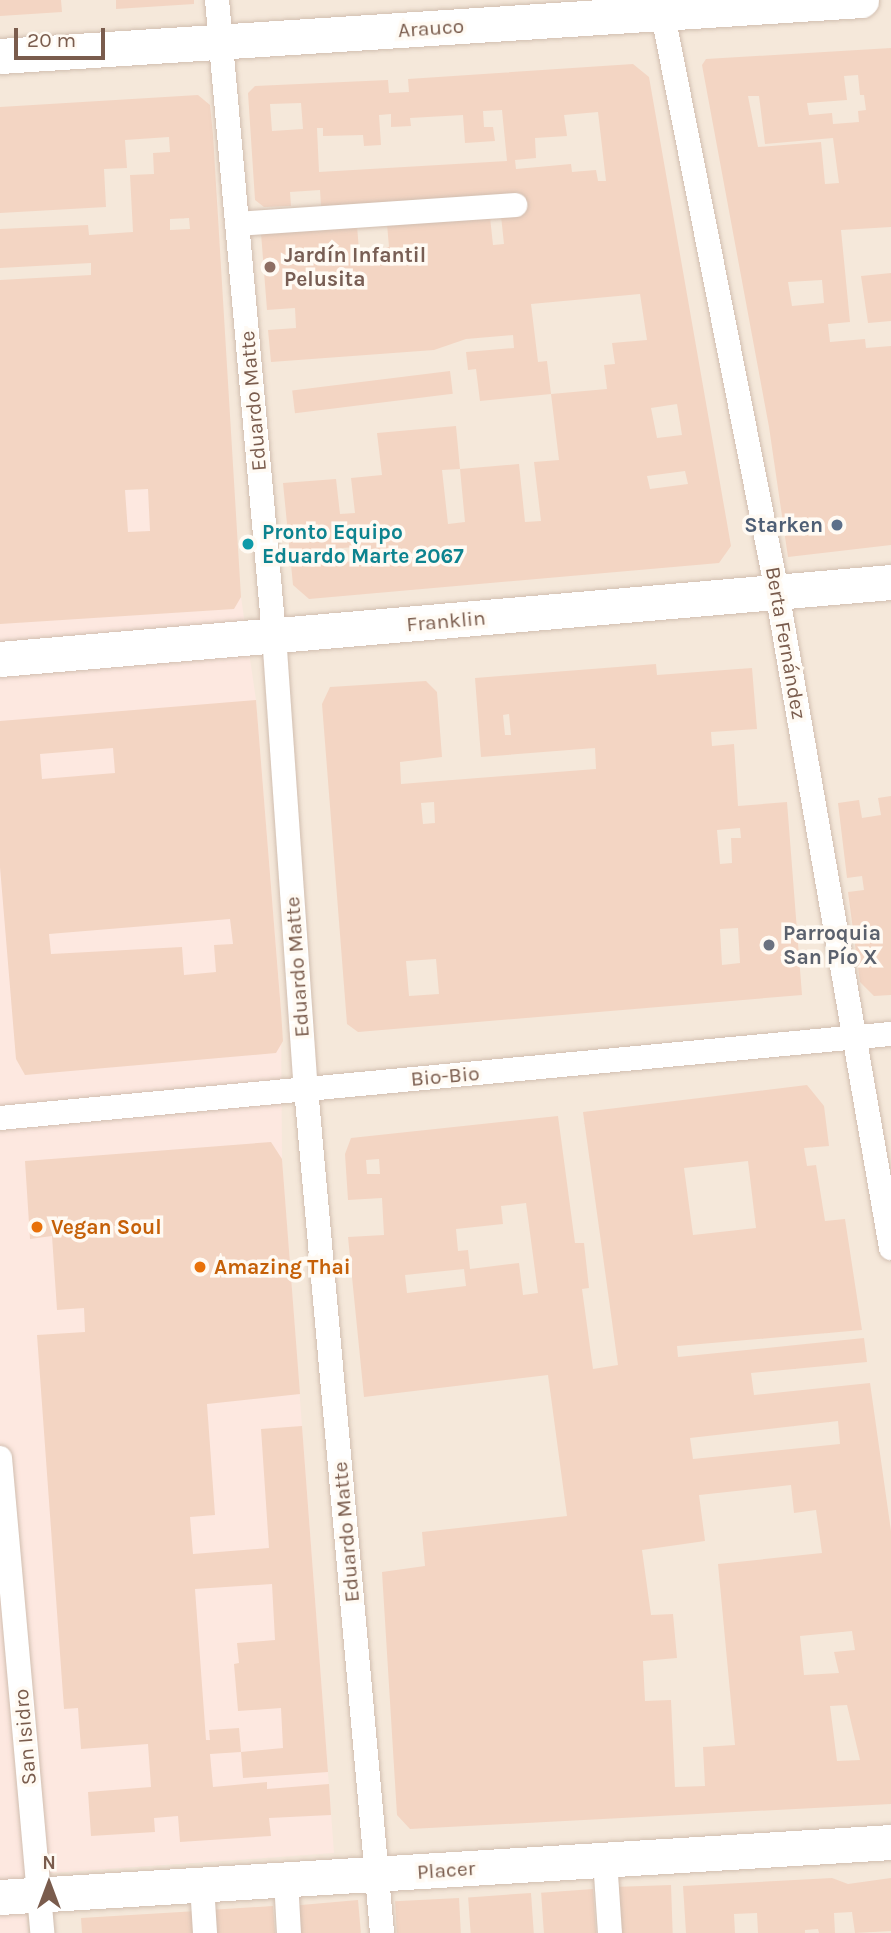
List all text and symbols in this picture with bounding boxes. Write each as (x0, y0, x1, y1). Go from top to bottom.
street label: Arauco (397, 13, 465, 43)
scale bar (18, 14, 108, 58)
text: 20 m (27, 28, 76, 52)
place label: Jardín Infantil Pelusita (284, 242, 426, 292)
marker: Jardín Infantil Pelusita (262, 259, 278, 275)
street label: Eduardo Matte (234, 330, 272, 472)
place label: Starken (744, 512, 823, 538)
marker: Starken (829, 517, 845, 533)
place label: Pronto Equipo Eduardo Marte 2067 (262, 519, 464, 569)
marker: Pronto Equipo Eduardo Marte 2067 (240, 536, 256, 552)
street label: Berta Fernández (760, 565, 812, 721)
street label: Franklin (405, 605, 487, 637)
street label: Eduardo Matte (280, 896, 314, 1038)
place label: Parroquia San Pío X (783, 920, 881, 970)
marker: Parroquia San Pío X (761, 937, 777, 953)
street label: Bio-Bio (410, 1060, 480, 1092)
place label: Vegan Soul (51, 1214, 162, 1240)
marker: Vegan Soul (29, 1219, 45, 1235)
place label: Amazing Thai (214, 1254, 351, 1280)
marker: Amazing Thai (192, 1259, 208, 1275)
street label: Eduardo Matte (327, 1461, 365, 1603)
street label: San Isidro (8, 1688, 42, 1786)
north arrow (14, 1849, 84, 1919)
text: N (42, 1852, 56, 1874)
street label: Placer (416, 1855, 476, 1885)

